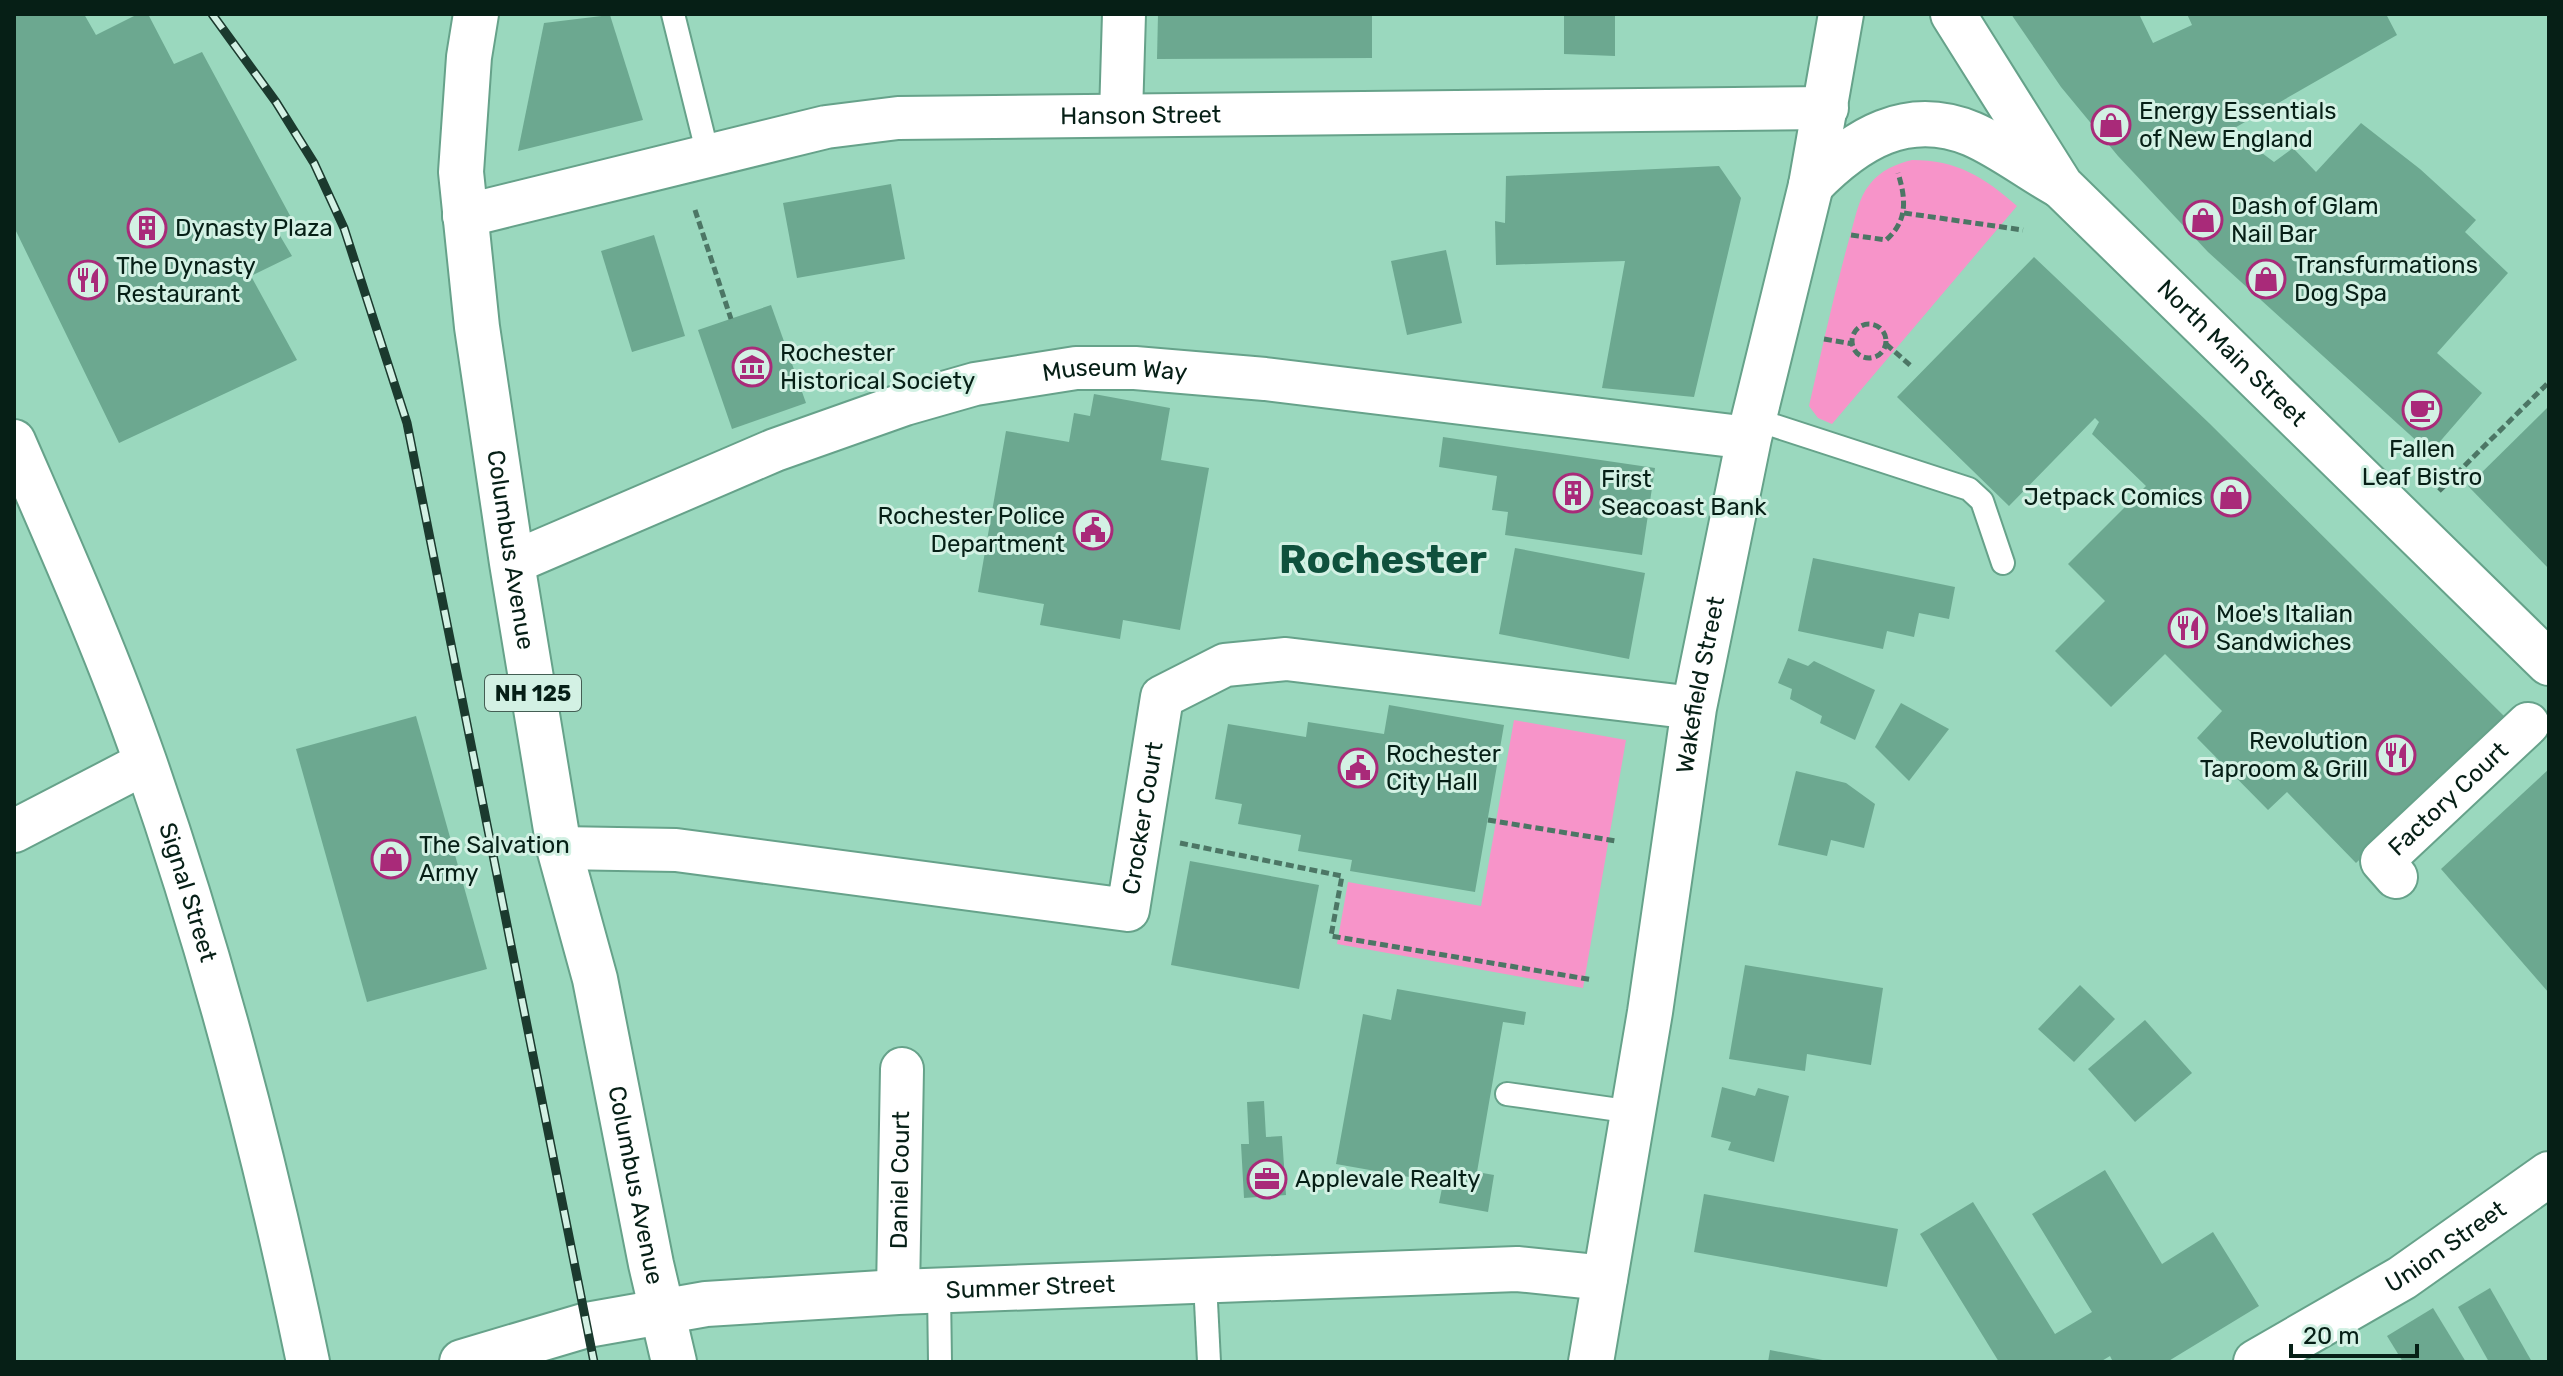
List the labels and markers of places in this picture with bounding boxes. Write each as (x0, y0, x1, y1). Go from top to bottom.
place label: Energy Essentials of New England (2139, 97, 2337, 153)
shop icon: Energy Essentials of New England (2090, 104, 2132, 146)
place label: Dash of Glam Nail Bar (2231, 192, 2379, 248)
shop icon: Dash of Glam Nail Bar (2182, 199, 2224, 241)
building icon: Dynasty Plaza (126, 207, 168, 249)
place label: Dynasty Plaza (175, 214, 333, 242)
place label: Transfurmations Dog Spa (2294, 251, 2478, 307)
place label: The Dynasty Restaurant (116, 252, 256, 308)
shop icon: Transfurmations Dog Spa (2245, 258, 2287, 300)
restaurant icon: The Dynasty Restaurant (67, 259, 109, 301)
place label: Rochester Historical Society (780, 339, 975, 395)
museum icon: Rochester Historical Society (731, 346, 773, 388)
cafe icon: Fallen Leaf Bistro (2401, 389, 2443, 431)
place label: Fallen Leaf Bistro (2362, 435, 2482, 491)
place label: First Seacoast Bank (1601, 465, 1767, 521)
building icon: First Seacoast Bank (1552, 472, 1594, 514)
shop icon: Jetpack Comics (2210, 476, 2252, 518)
place label: Jetpack Comics (2024, 483, 2203, 511)
place label: Rochester Police Department (877, 502, 1065, 558)
public building icon: Rochester Police Department (1072, 509, 1114, 551)
place label: Moe's Italian Sandwiches (2216, 600, 2353, 656)
restaurant icon: Moe's Italian Sandwiches (2167, 607, 2209, 649)
place label: Revolution Taproom & Grill (2200, 727, 2368, 783)
restaurant icon: Revolution Taproom & Grill (2375, 734, 2417, 776)
place label: Rochester City Hall (1386, 740, 1501, 796)
public building icon: Rochester City Hall (1337, 747, 1379, 789)
place label: The Salvation Army (419, 831, 570, 887)
shop icon: The Salvation Army (370, 838, 412, 880)
office icon: Applevale Realty (1246, 1158, 1288, 1200)
place label: Applevale Realty (1295, 1165, 1480, 1193)

